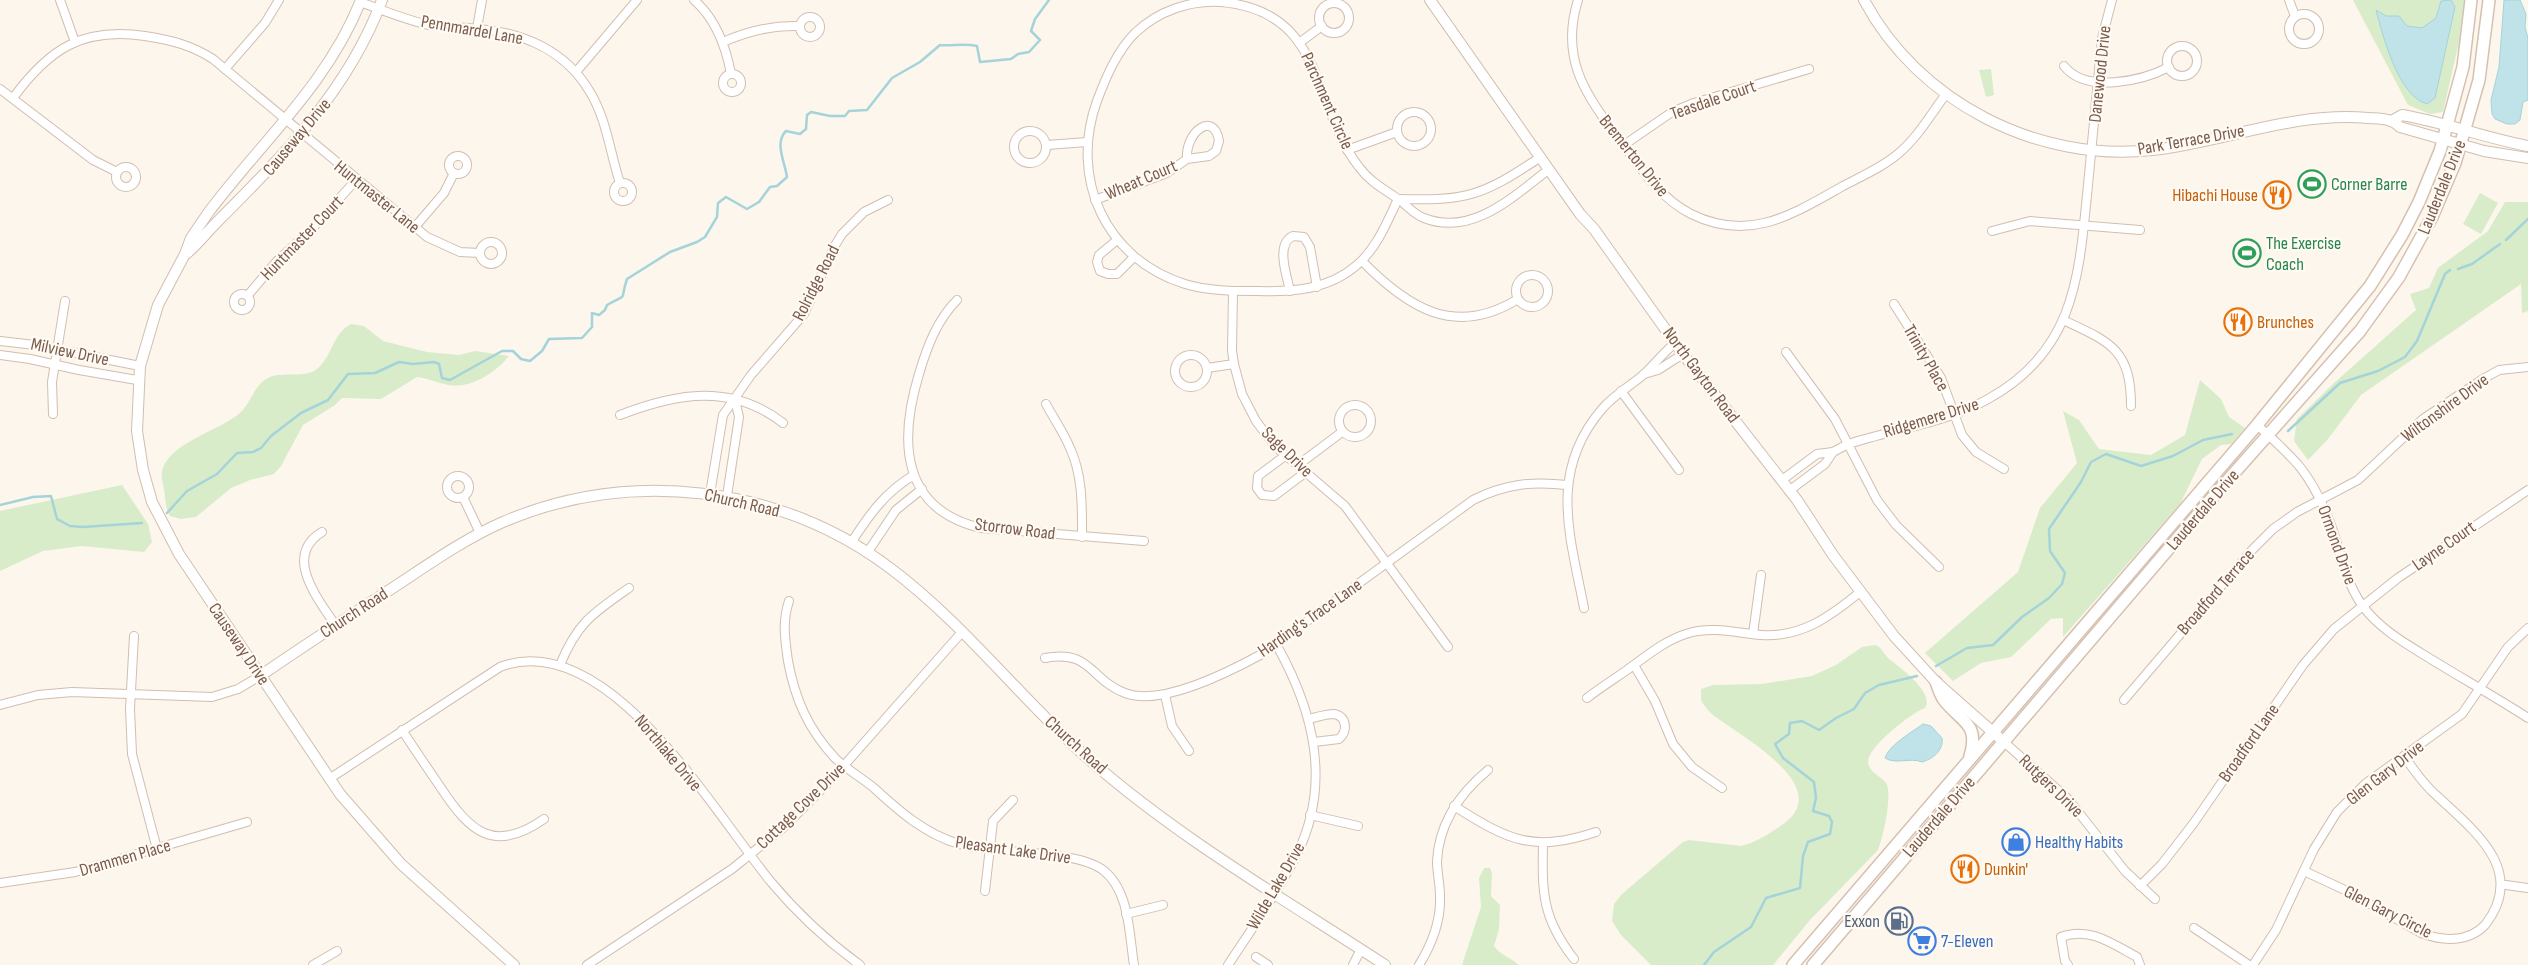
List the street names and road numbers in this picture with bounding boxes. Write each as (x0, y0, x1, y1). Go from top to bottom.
street label: Pennmardel Lane (419, 11, 525, 49)
street label: Danewood Drive (2084, 25, 2116, 123)
street label: Parchment Circle (1296, 49, 1358, 153)
street label: Teasdale Court (1667, 75, 1759, 124)
street label: Causeway Drive (259, 94, 335, 180)
street label: Bremerton Drive (1595, 111, 1673, 201)
street label: Park Terrace Drive (2136, 120, 2246, 160)
street label: Lauderdale Drive (2414, 137, 2470, 237)
street label: Wheat Court (1102, 155, 1181, 205)
street label: Huntmaster Lane (330, 156, 424, 238)
street label: Huntmaster Court (256, 191, 348, 285)
street label: Rolridge Road (788, 242, 844, 324)
street label: Trinity Place (1899, 321, 1953, 395)
street label: North Gayton Road (1658, 323, 1744, 427)
street label: Milview Drive (29, 333, 111, 371)
street label: Wiltonshire Drive (2397, 369, 2493, 447)
street label: Ridgemere Drive (1881, 394, 1981, 442)
street label: Sage Drive (1257, 422, 1317, 482)
street label: Lauderdale Drive (2162, 465, 2244, 555)
street label: Church Road (702, 484, 782, 522)
street label: Ormond Drive (2313, 503, 2361, 587)
street label: Storrow Road (974, 514, 1056, 544)
street label: Layne Court (2408, 516, 2480, 575)
street label: Broadford Terrace (2173, 545, 2259, 639)
street label: Harding's Trace Lane (1254, 574, 1366, 662)
street label: Church Road (316, 583, 392, 643)
street label: Causeway Drive (204, 599, 274, 689)
street label: Broadford Lane (2214, 700, 2284, 786)
street label: Northlake Drive (630, 710, 706, 796)
street label: Church Road (1041, 712, 1111, 778)
street label: Glen Gary Drive (2342, 736, 2428, 810)
street label: Rutgers Drive (2014, 750, 2088, 822)
street label: Cottage Cove Drive (752, 758, 850, 854)
street label: Lauderdale Drive (1898, 772, 1980, 862)
street label: Pleasant Lake Drive (954, 832, 1072, 868)
street label: Drammen Place (77, 835, 173, 881)
street label: Wilde Lake Drive (1242, 838, 1310, 934)
street label: Glen Gary Circle (2341, 881, 2435, 943)

